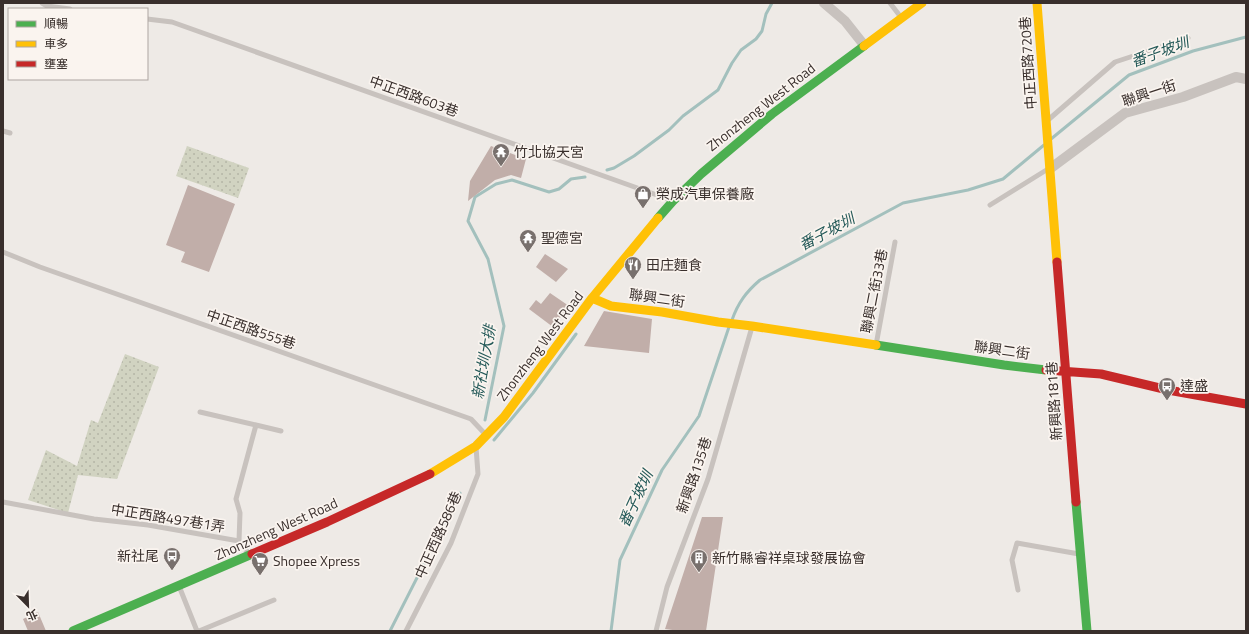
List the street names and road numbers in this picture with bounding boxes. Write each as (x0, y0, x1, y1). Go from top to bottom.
street label: 中正西路720巷 (1014, 16, 1041, 110)
street label: Zhonzheng West Road (702, 57, 819, 156)
street label: 中正西路603巷 (367, 70, 462, 121)
street label: 聯興一街 (1119, 74, 1179, 111)
street label: 聯興二街33巷 (855, 247, 892, 335)
street label: 聯興二街 (628, 283, 686, 312)
street label: Zhonzheng West Road (491, 286, 588, 405)
street label: 中正西路555巷 (204, 303, 299, 354)
street label: 聯興二街 (973, 335, 1031, 364)
street label: 新興路181巷 (1040, 361, 1067, 441)
street label: 新興路135巷 (671, 434, 716, 516)
street label: 中正西路586巷 (409, 488, 466, 582)
street label: Zhonzheng West Road (211, 492, 341, 565)
street label: 中正西路497巷1弄 (109, 498, 227, 537)

